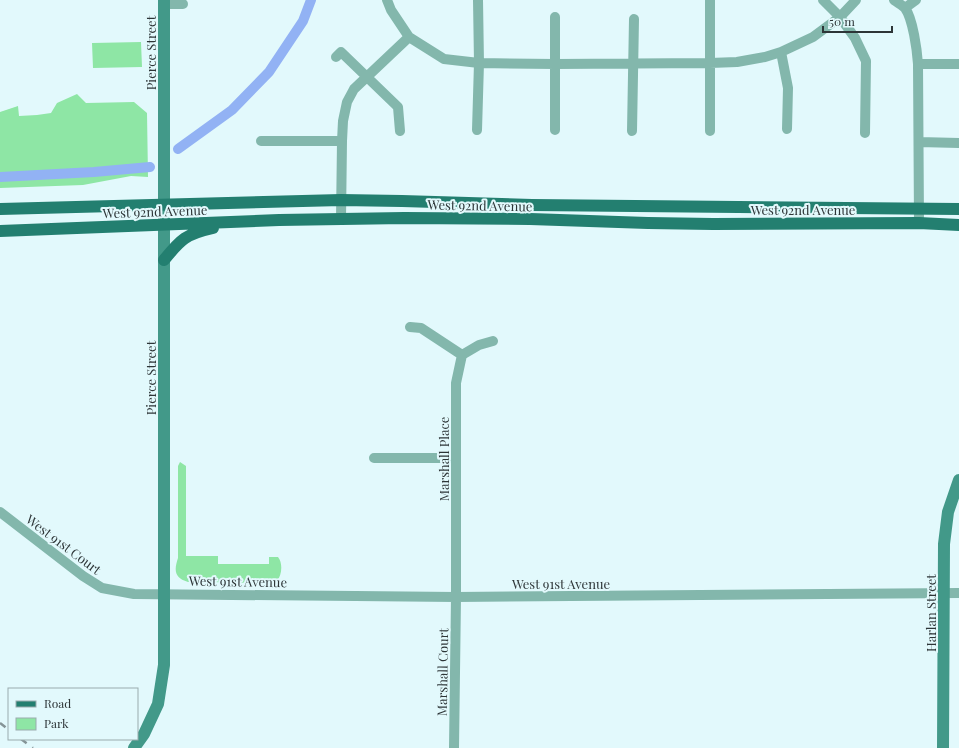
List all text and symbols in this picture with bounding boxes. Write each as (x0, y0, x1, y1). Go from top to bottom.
scale bar (823, 8, 892, 34)
text: 50 m (829, 13, 855, 29)
street label: Pierce Street (142, 15, 159, 90)
street label: West 92nd Avenue (426, 196, 533, 214)
street label: West 92nd Avenue (101, 201, 208, 221)
street label: West 92nd Avenue (750, 201, 856, 218)
street label: Pierce Street (142, 340, 159, 415)
street label: Marshall Place (435, 416, 452, 501)
street label: West 91st Court (22, 510, 105, 578)
street label: West 91st Avenue (188, 572, 288, 590)
street label: Harlan Street (922, 574, 939, 652)
street label: West 91st Avenue (511, 575, 611, 592)
street label: Marshall Court (433, 627, 451, 716)
legend (8, 688, 138, 740)
text: Road (44, 695, 71, 711)
text: Park (44, 715, 69, 731)

